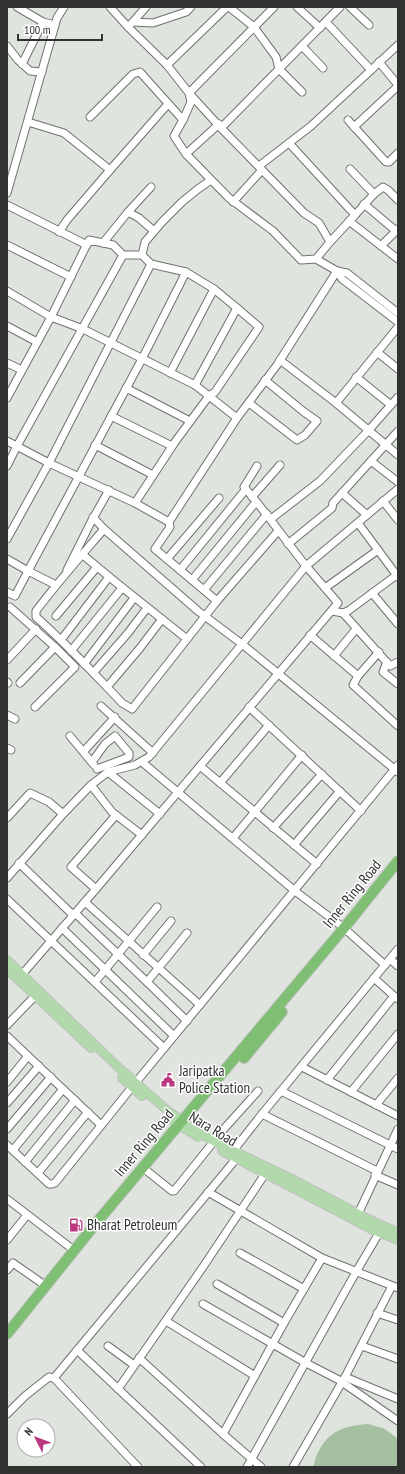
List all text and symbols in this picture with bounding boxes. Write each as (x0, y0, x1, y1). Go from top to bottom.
scale bar (18, 16, 102, 42)
text: 100 m (24, 22, 51, 37)
street label: Inner Ring Road (318, 856, 385, 932)
place label: Jaripatka Police Station (178, 1061, 250, 1097)
public building icon: Jaripatka Police Station (160, 1072, 176, 1088)
street label: Inner Ring Road (110, 1105, 177, 1180)
street label: Nara Road (186, 1107, 241, 1150)
place label: Bharat Petroleum (87, 1215, 177, 1234)
fuel station icon: Bharat Petroleum (68, 1217, 84, 1233)
north arrow (16, 1418, 56, 1458)
text: N (21, 1424, 36, 1438)

